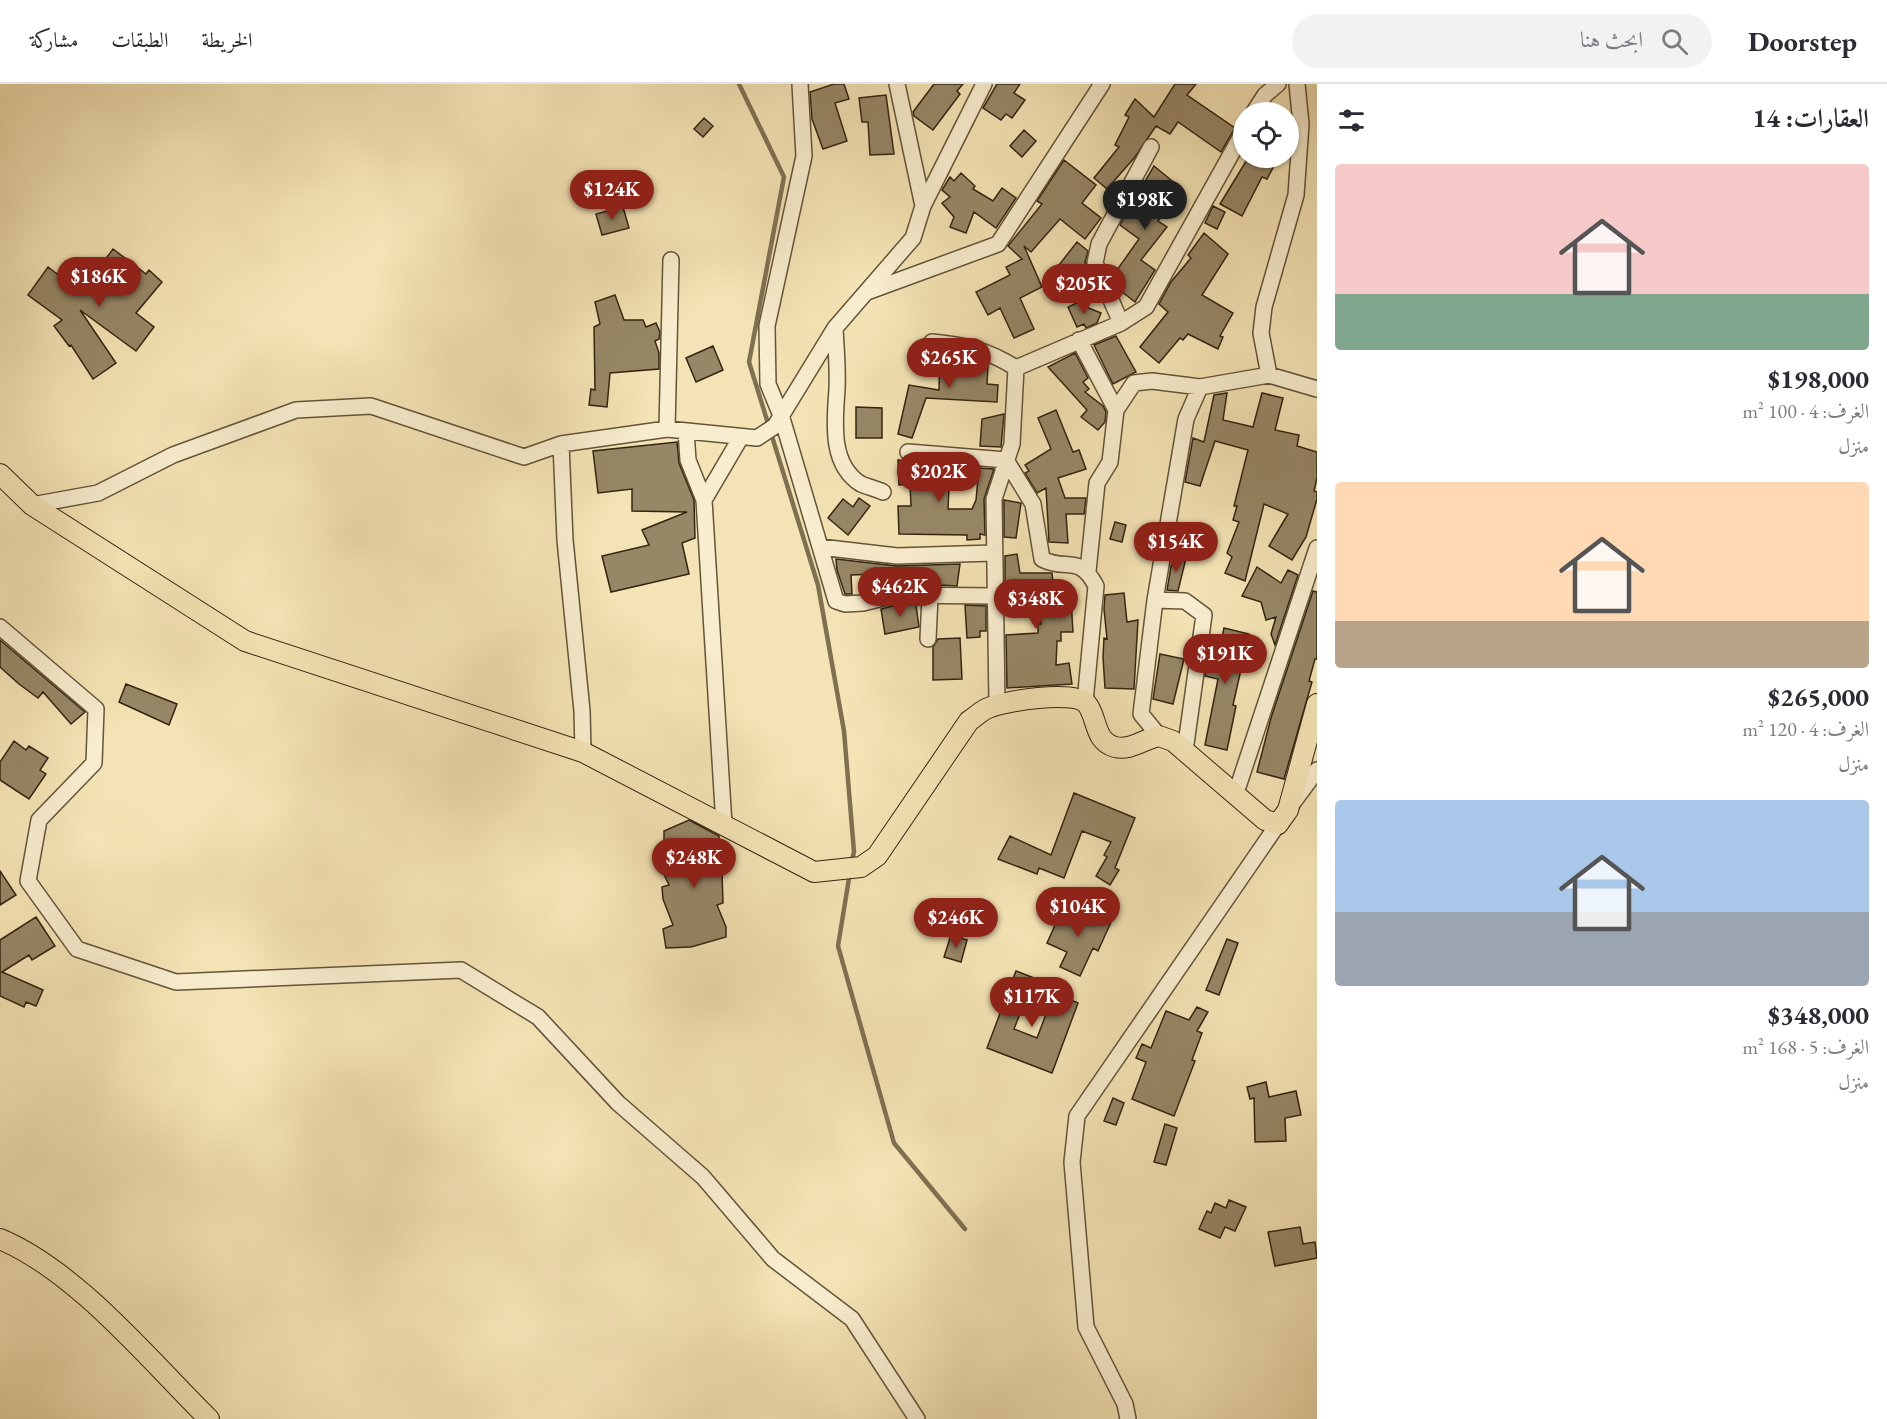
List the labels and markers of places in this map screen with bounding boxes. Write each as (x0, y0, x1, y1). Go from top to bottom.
pin: $124K (570, 170, 654, 221)
pin: $198K (1103, 180, 1187, 231)
pin: $186K (57, 257, 141, 308)
pin: $205K (1042, 264, 1126, 315)
pin: $265K (907, 338, 991, 389)
pin: $202K (897, 452, 981, 503)
pin: $154K (1134, 522, 1218, 573)
pin: $462K (858, 567, 942, 618)
pin: $348K (994, 579, 1078, 630)
pin: $191K (1183, 634, 1267, 685)
pin: $248K (652, 838, 736, 889)
pin: $104K (1036, 887, 1120, 938)
pin: $246K (914, 898, 998, 949)
pin: $117K (990, 977, 1074, 1028)

